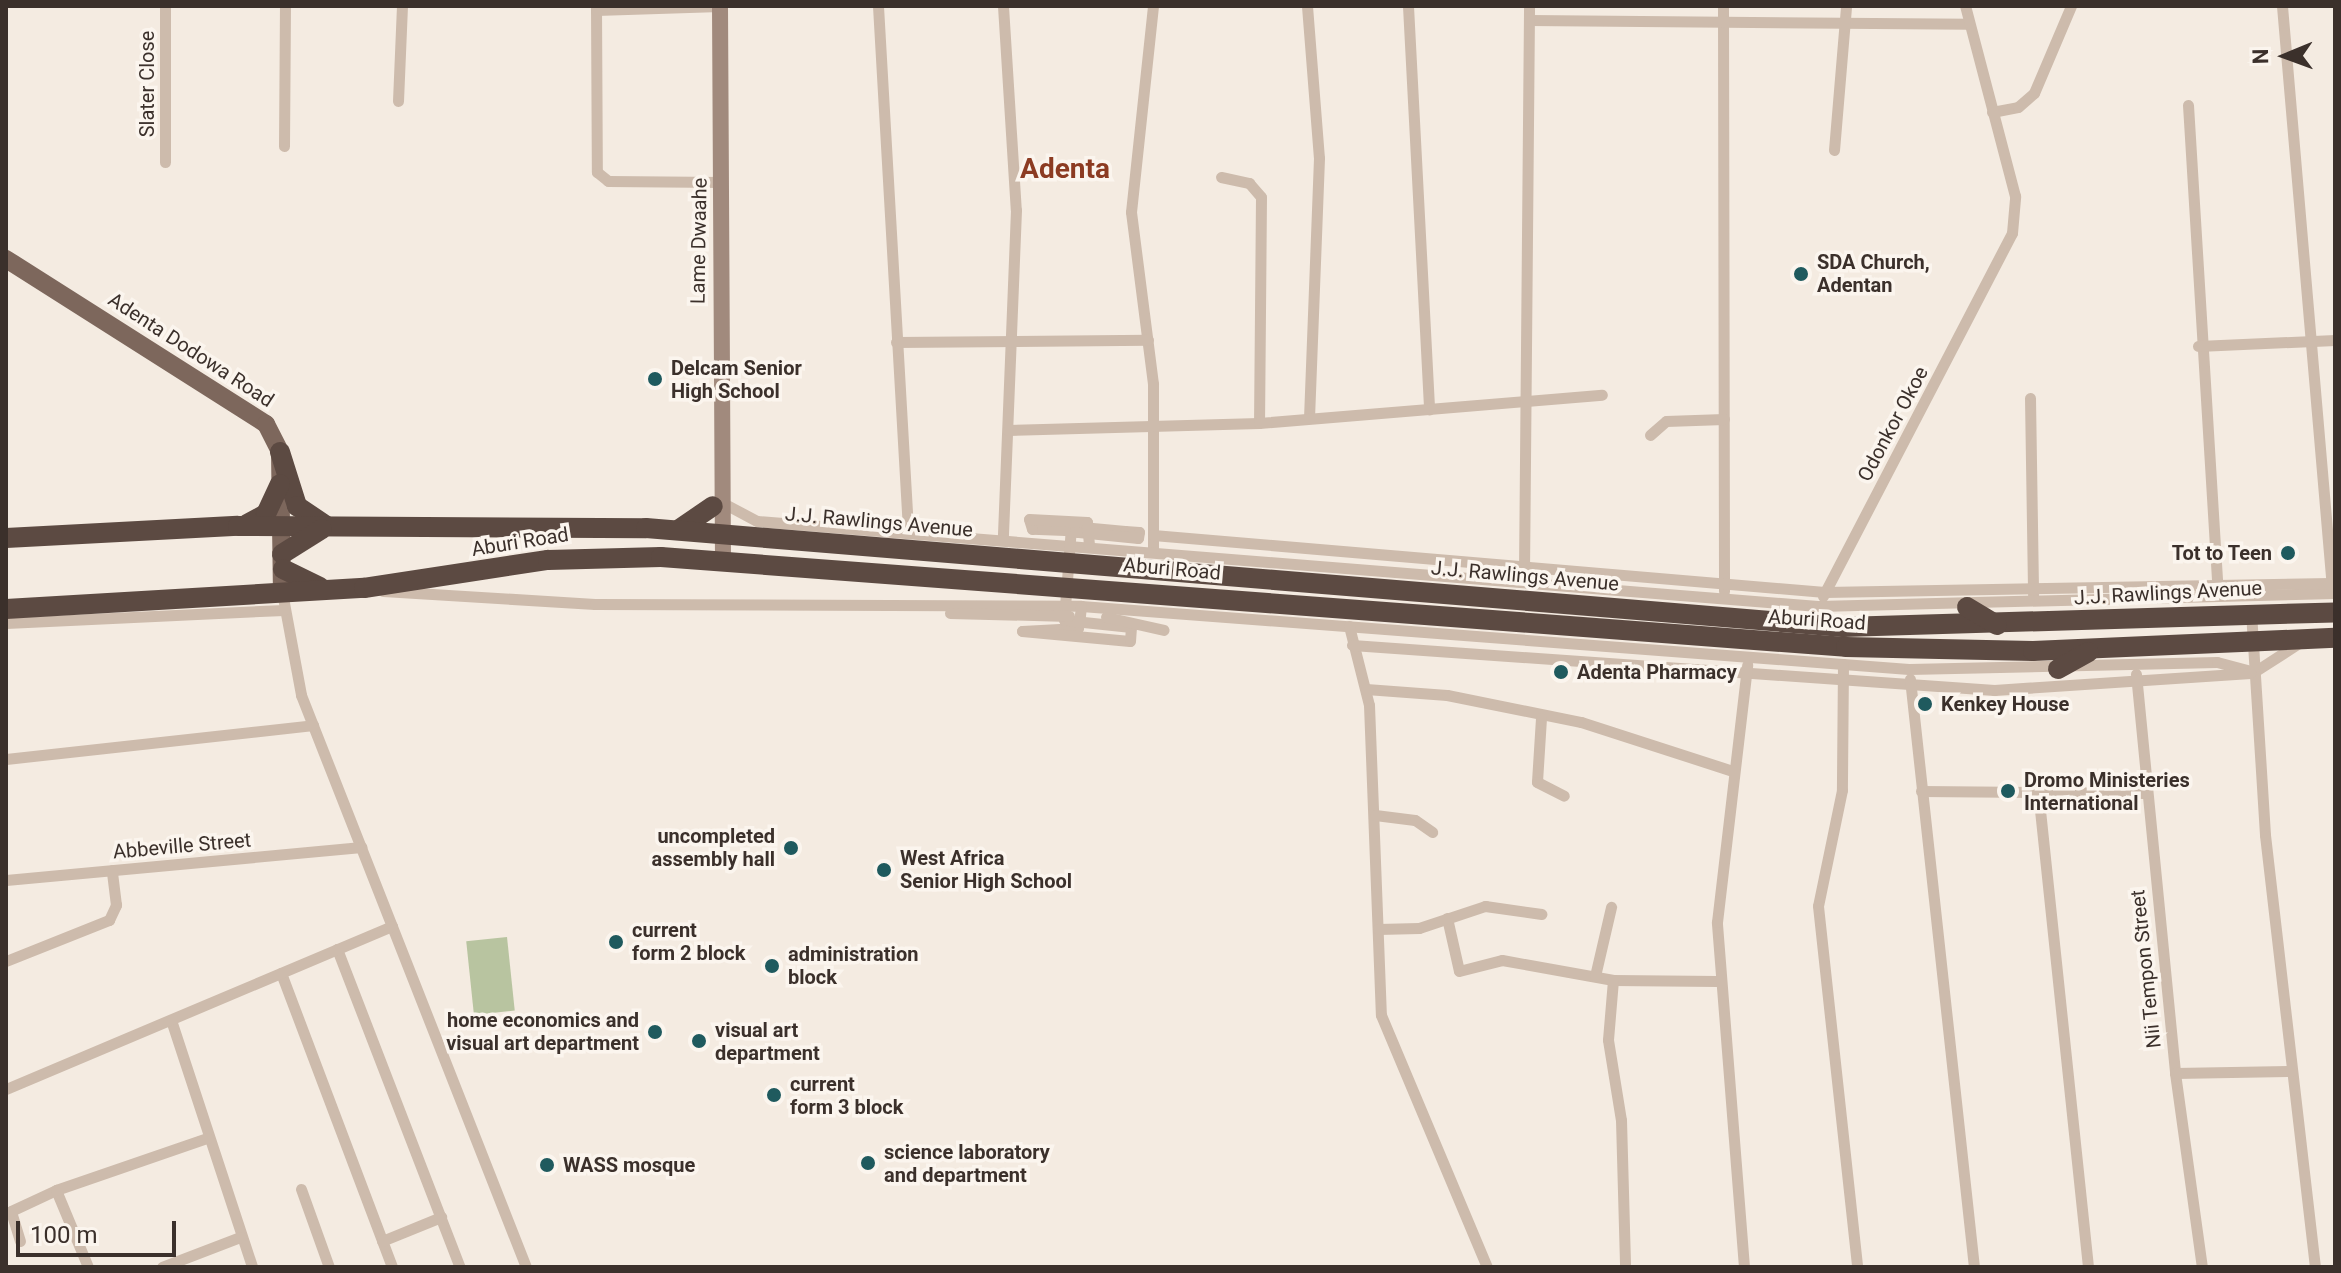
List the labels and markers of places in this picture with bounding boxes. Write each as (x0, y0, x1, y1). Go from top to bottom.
place label: SDA Church, Adentan (1817, 250, 1930, 297)
marker: SDA Church, Adentan (1792, 265, 1810, 283)
place label: Delcam Senior High School (671, 356, 802, 403)
marker: Delcam Senior High School (646, 370, 664, 388)
place label: Tot to Teen (2171, 541, 2272, 565)
marker: Tot to Teen (2279, 544, 2297, 562)
place label: Adenta Pharmacy (1577, 660, 1737, 684)
marker: Adenta Pharmacy (1552, 663, 1570, 681)
place label: Kenkey House (1941, 692, 2069, 716)
marker: Kenkey House (1916, 695, 1934, 713)
place label: Dromo Ministeries International (2024, 768, 2190, 815)
marker: Dromo Ministeries International (1999, 782, 2017, 800)
place label: uncompleted assembly hall (652, 824, 775, 871)
marker: uncompleted assembly hall (782, 839, 800, 857)
place label: West Africa Senior High School (900, 846, 1072, 893)
marker: West Africa Senior High School (875, 861, 893, 879)
place label: current form 2 block (632, 918, 745, 965)
marker: current form 2 block (607, 933, 625, 951)
place label: administration block (788, 942, 918, 989)
marker: administration block (763, 957, 781, 975)
place label: home economics and visual art department (446, 1008, 639, 1055)
place label: visual art department (715, 1018, 820, 1065)
marker: home economics and visual art department (646, 1023, 664, 1041)
marker: visual art department (690, 1032, 708, 1050)
place label: current form 3 block (790, 1072, 903, 1119)
marker: current form 3 block (765, 1086, 783, 1104)
place label: science laboratory and department (884, 1140, 1050, 1187)
place label: WASS mosque (563, 1153, 695, 1177)
marker: science laboratory and department (859, 1154, 877, 1172)
marker: WASS mosque (538, 1156, 556, 1174)

